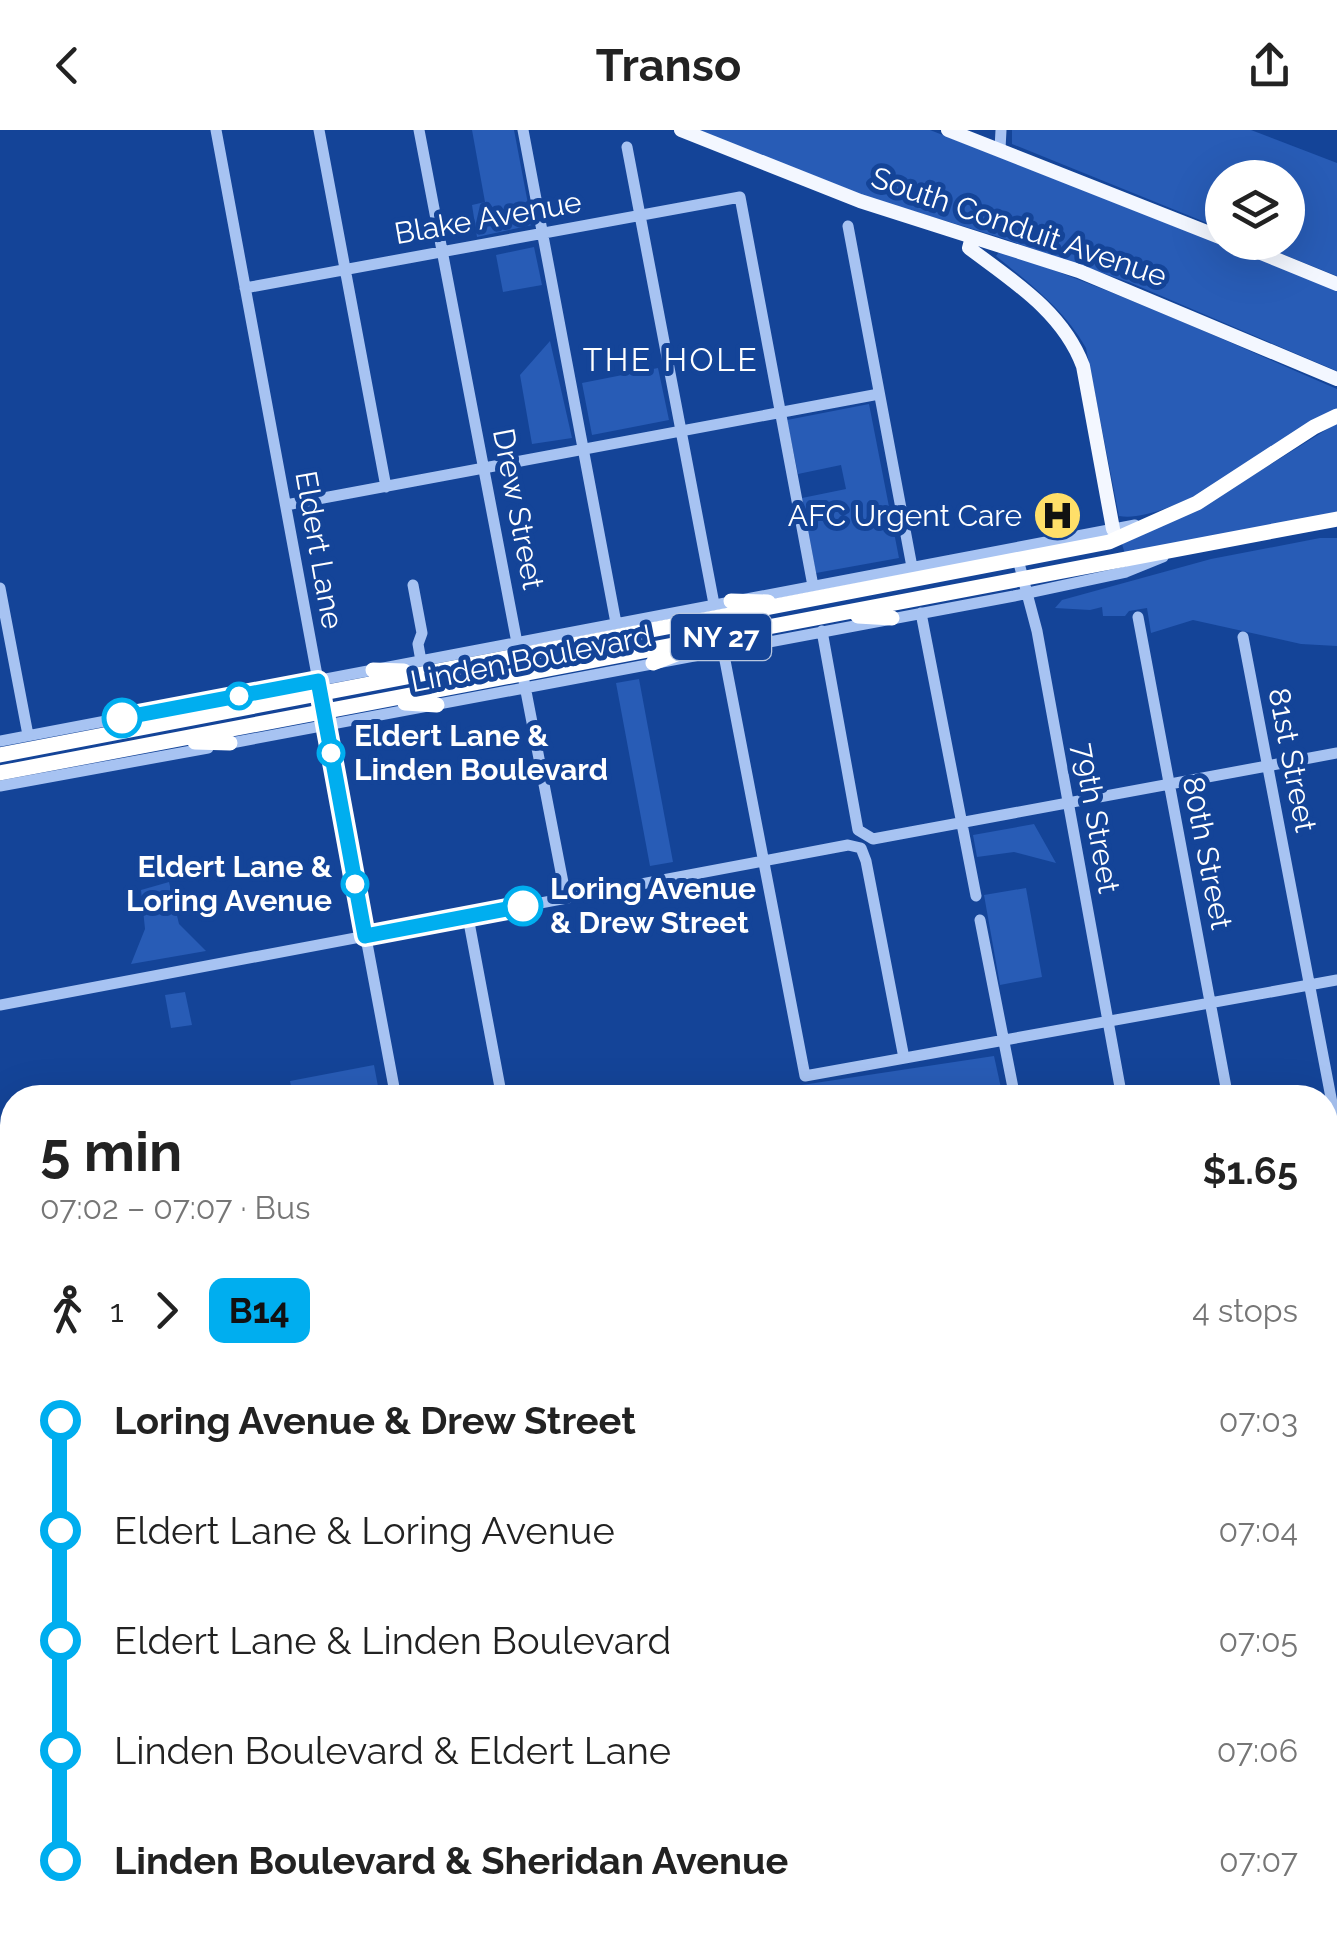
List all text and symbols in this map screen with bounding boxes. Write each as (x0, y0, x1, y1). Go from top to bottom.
icon: back (40, 38, 95, 93)
icon: share (1242, 38, 1297, 93)
text: Transo (596, 39, 741, 92)
street label: South Conduit Avenue (867, 160, 1171, 294)
map controls (1205, 160, 1305, 260)
button: layers (1205, 160, 1305, 260)
street label: Blake Avenue (392, 184, 584, 251)
district label: THE HOLE (583, 341, 759, 378)
street label: Drew Street (486, 426, 551, 592)
street label: Eldert Lane (288, 468, 351, 632)
hospital icon: AFC Urgent Care (1031, 490, 1083, 542)
place label: AFC Urgent Care (788, 498, 1022, 533)
road number: NY 27 (671, 614, 771, 660)
street label: Linden Boulevard (407, 618, 654, 699)
unlabelled marker (226, 683, 252, 709)
street label: 81st Street (1261, 685, 1324, 835)
unlabelled marker (103, 699, 141, 737)
place label: Eldert Lane & Linden Boulevard (354, 718, 608, 787)
marker: Eldert Lane & Linden Boulevard (318, 740, 344, 766)
street label: 79th Street (1066, 740, 1127, 896)
street label: 80th Street (1176, 774, 1239, 932)
place label: Eldert Lane & Loring Avenue (126, 849, 333, 918)
marker: Eldert Lane & Loring Avenue (342, 871, 368, 897)
place label: Loring Avenue & Drew Street (550, 871, 756, 940)
marker: Loring Avenue & Drew Street (504, 887, 542, 925)
text: 5 min (40, 1119, 182, 1184)
text: $1.65 (1202, 1148, 1298, 1193)
text: 07:02 – 07:07 · Bus (40, 1189, 310, 1226)
icon: walk (40, 1283, 95, 1338)
icon: forward (139, 1283, 194, 1338)
text: B14 (229, 1290, 290, 1331)
text: 1 (110, 1292, 124, 1329)
text: 4 stops (1192, 1292, 1298, 1329)
text: Loring Avenue & Drew Street (114, 1398, 636, 1443)
text: 07:03 (1219, 1402, 1298, 1439)
text: Eldert Lane & Loring Avenue (114, 1508, 615, 1553)
text: 07:04 (1218, 1512, 1298, 1549)
text: Eldert Lane & Linden Boulevard (114, 1618, 671, 1663)
text: 07:05 (1218, 1622, 1298, 1659)
text: Linden Boulevard & Eldert Lane (114, 1728, 671, 1773)
text: 07:06 (1217, 1732, 1298, 1769)
text: Linden Boulevard & Sheridan Avenue (114, 1838, 788, 1883)
text: 07:07 (1219, 1842, 1298, 1879)

